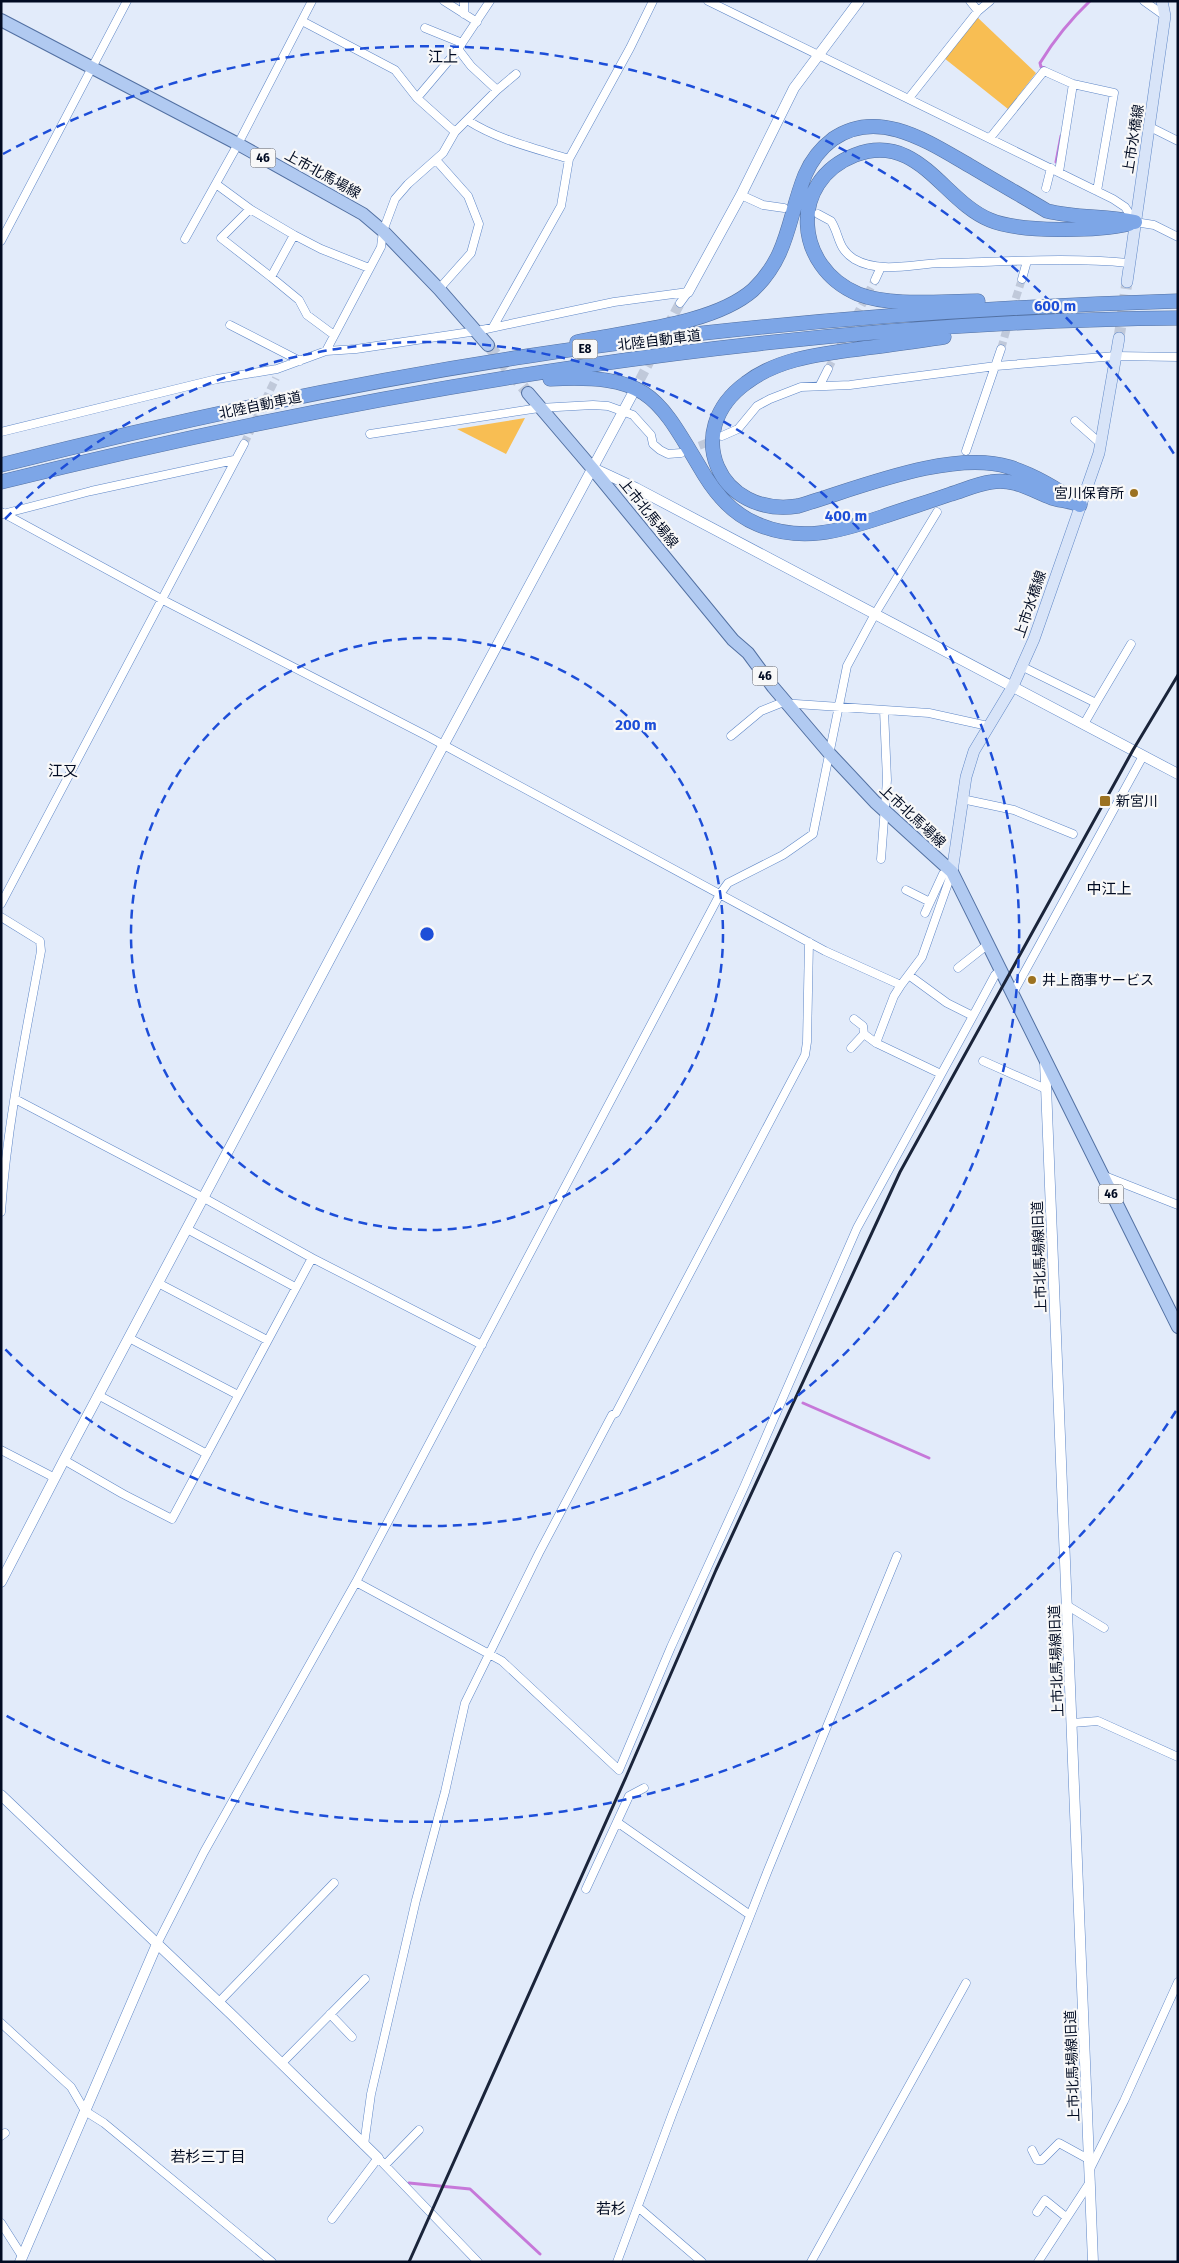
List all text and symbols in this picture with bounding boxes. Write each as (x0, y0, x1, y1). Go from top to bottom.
district label: 江上 (428, 48, 458, 66)
street label: 上市水橋線 (1120, 103, 1147, 175)
street label: 上市北馬場線 (282, 147, 364, 202)
road number: 46 (250, 148, 276, 168)
text: 600 m (1034, 297, 1076, 315)
street label: 北陸自動車道 (616, 327, 702, 354)
road number: E8 (572, 339, 598, 358)
street label: 北陸自動車道 (217, 388, 303, 423)
street label: 上市北馬場線 (616, 475, 682, 551)
place label: 宮川保育所 (1054, 485, 1124, 502)
marker: 宮川保育所 (1128, 487, 1140, 499)
text: 400 m (825, 507, 867, 525)
street label: 上市水橋線 (1011, 568, 1050, 640)
road number: 46 (752, 666, 778, 686)
text: 200 m (615, 716, 657, 734)
district label: 江又 (48, 762, 78, 780)
street label: 上市北馬場線 (876, 782, 949, 851)
place label: 新宮川 (1116, 793, 1158, 810)
marker: 新宮川 (1098, 794, 1112, 808)
district label: 中江上 (1086, 880, 1132, 898)
centre of rings (418, 925, 436, 943)
place label: 井上商事サービス (1042, 972, 1154, 989)
marker: 井上商事サービス (1026, 974, 1038, 986)
road number: 46 (1098, 1184, 1124, 1204)
street label: 上市北馬場線旧道 (1029, 1201, 1050, 1313)
street label: 上市北馬場線旧道 (1046, 1605, 1067, 1717)
street label: 上市北馬場線旧道 (1062, 2010, 1083, 2122)
district label: 若杉三丁目 (170, 2148, 246, 2166)
district label: 若杉 (596, 2200, 626, 2218)

